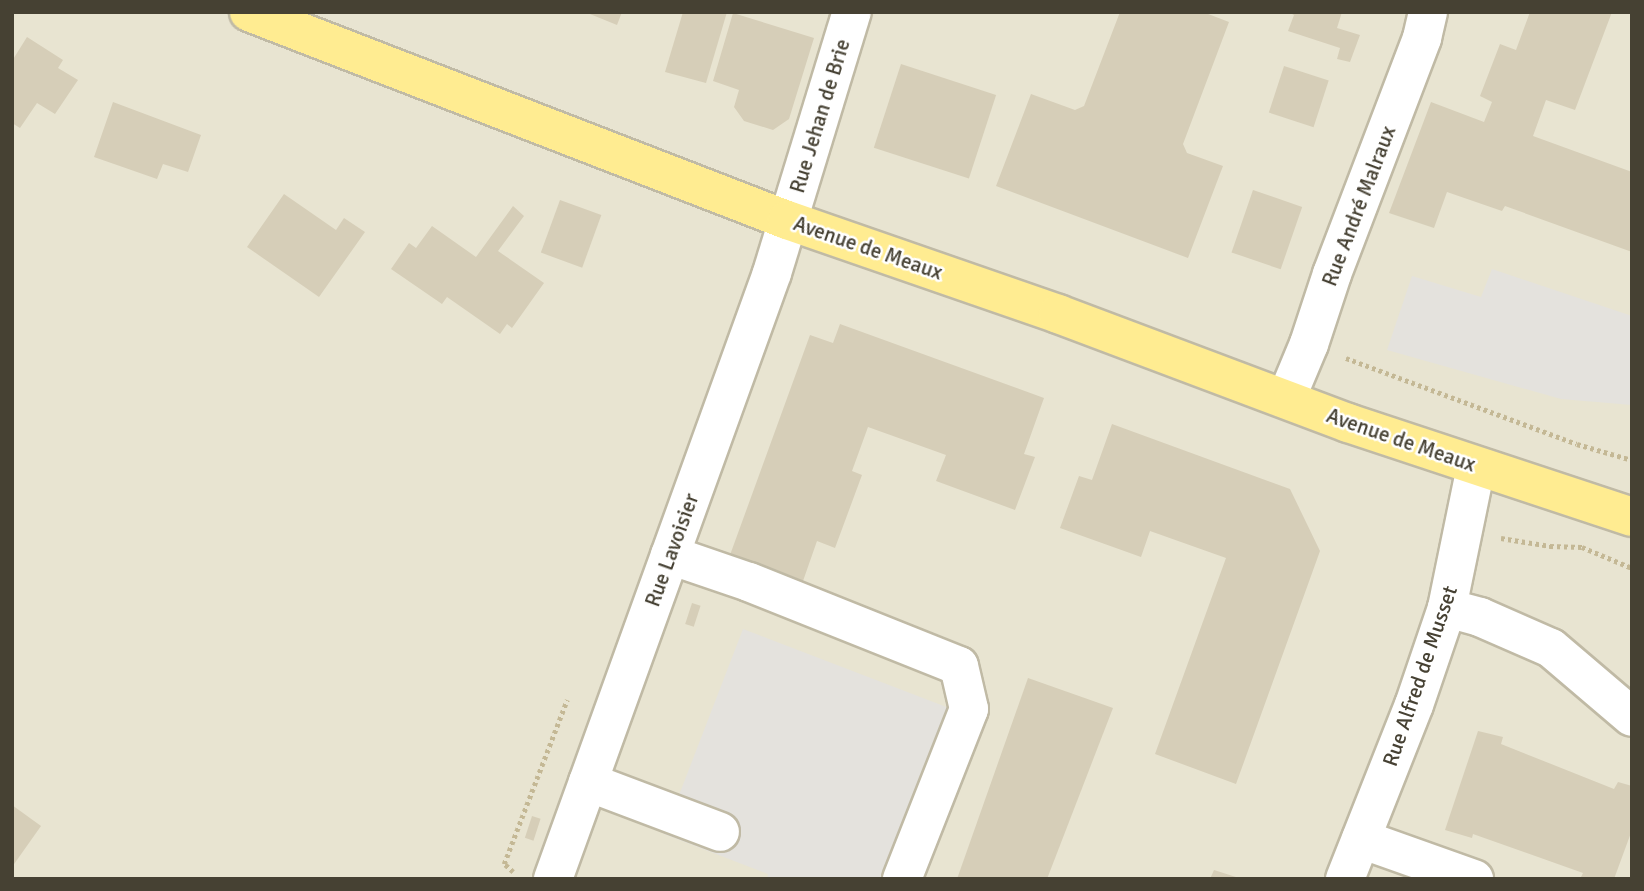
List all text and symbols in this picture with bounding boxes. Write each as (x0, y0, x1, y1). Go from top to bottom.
street label: Rue Jehan de Brie (785, 36, 855, 196)
street label: Rue André Malraux (1317, 122, 1401, 290)
street label: Avenue de Meaux (790, 211, 946, 285)
street label: Avenue de Meaux (1323, 403, 1479, 477)
street label: Rue Lavoisier (640, 490, 704, 610)
street label: Rue Alfred de Musset (1377, 582, 1463, 770)

